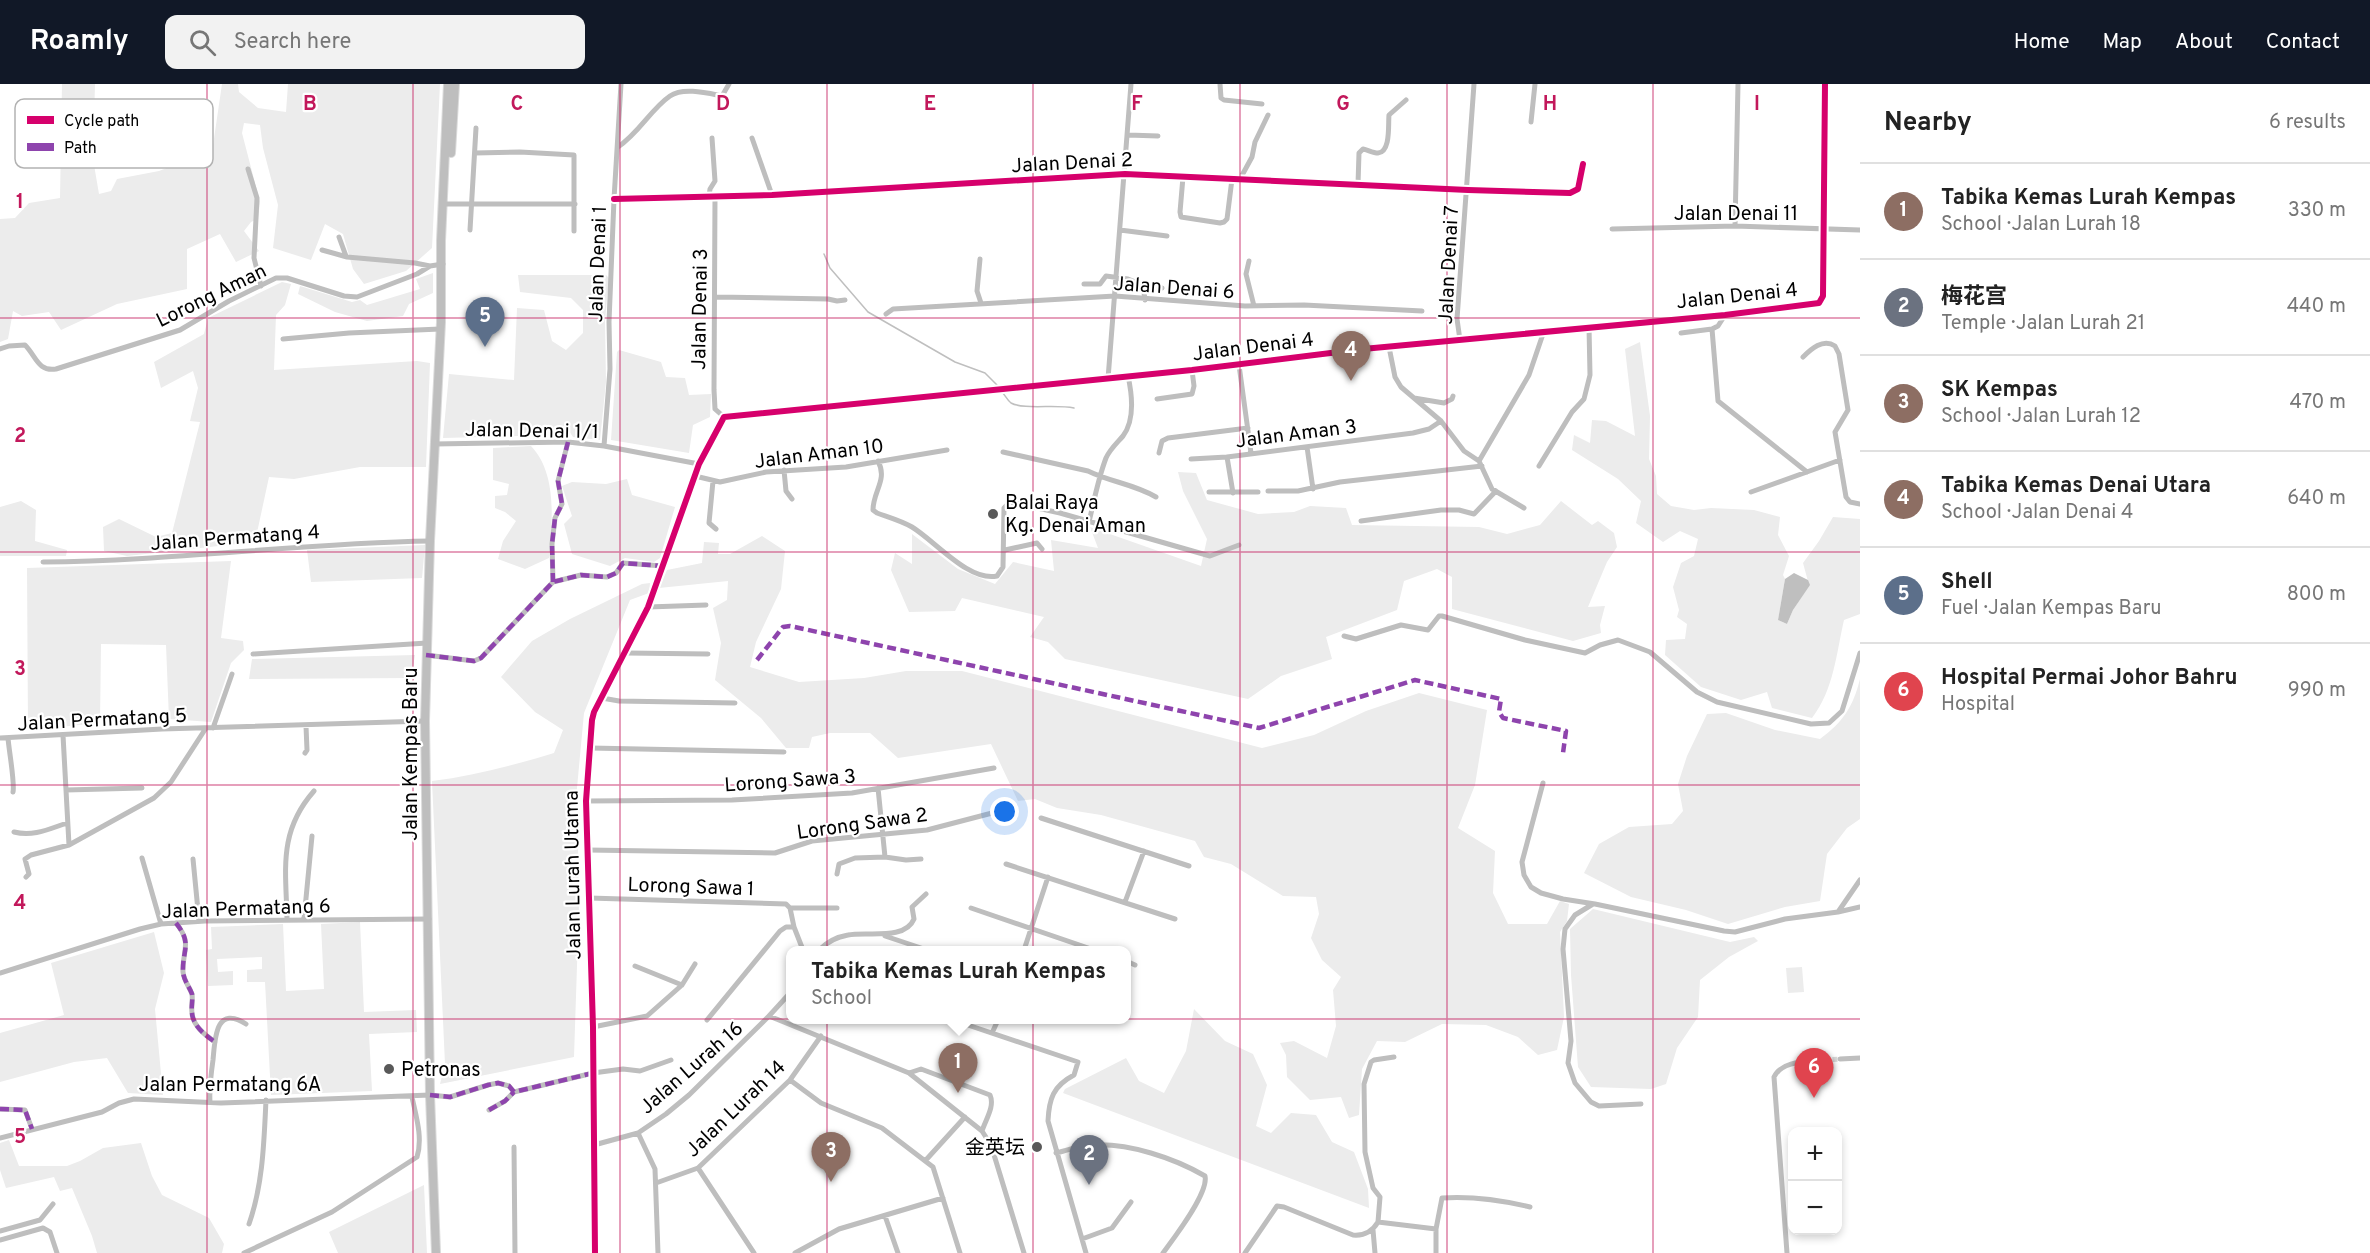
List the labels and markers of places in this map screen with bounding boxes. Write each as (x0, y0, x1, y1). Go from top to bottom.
pin: 5 (466, 298, 504, 347)
pin: 4 (1332, 332, 1370, 381)
place label: Balai Raya Kg. Denai Aman (1005, 491, 1146, 540)
marker: Balai Raya Kg. Denai Aman (986, 507, 1000, 521)
pin: 1 (938, 1044, 978, 1093)
pin: 6 (1794, 1048, 1834, 1098)
place label: Petronas (401, 1058, 481, 1084)
marker: Petronas (382, 1062, 396, 1076)
pin: 3 (812, 1132, 850, 1182)
place label: 金英坛 (965, 1136, 1025, 1162)
pin: 2 (1070, 1136, 1108, 1185)
marker: 金英坛 (1030, 1140, 1044, 1154)

